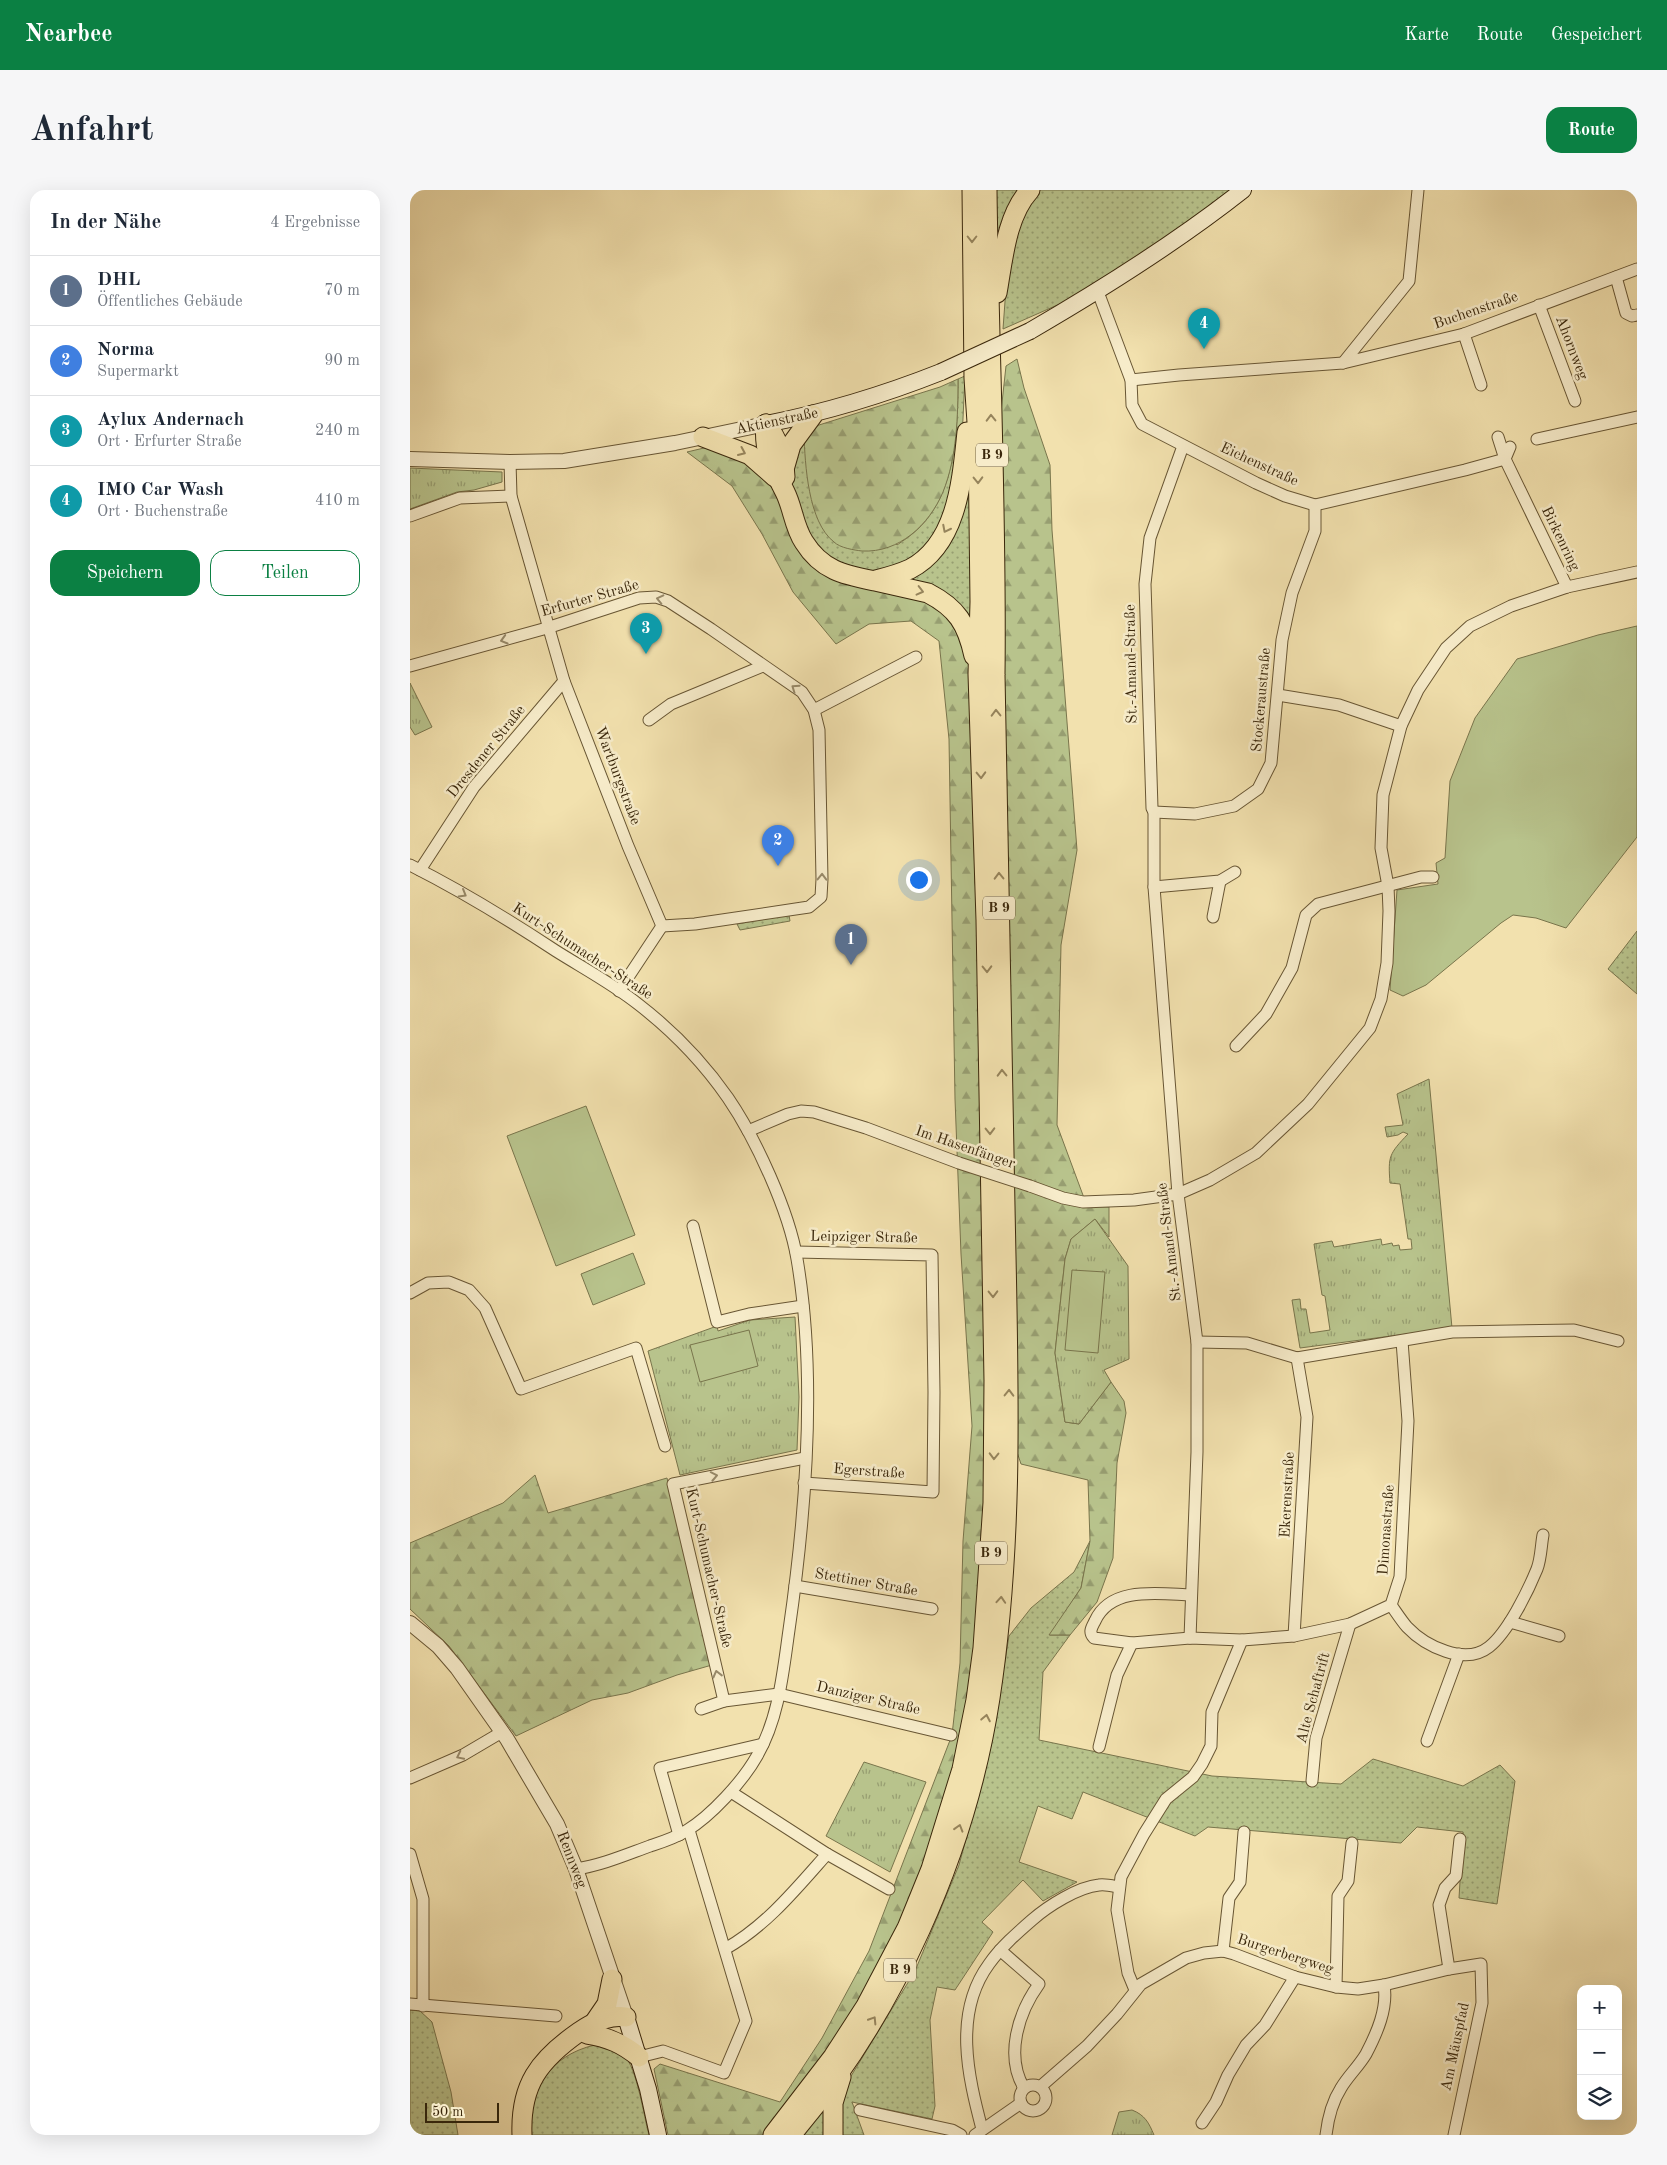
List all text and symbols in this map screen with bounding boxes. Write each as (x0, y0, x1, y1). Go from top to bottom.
text: Nearbee (25, 23, 113, 47)
text: Karte (1404, 26, 1449, 44)
text: Route (1477, 26, 1523, 44)
text: Gespeichert (1551, 26, 1642, 44)
button: Route (1546, 107, 1637, 153)
text: Anfahrt (30, 113, 153, 148)
text: In der Nähe (50, 212, 161, 233)
text: 4 Ergebnisse (270, 215, 360, 231)
one-way arrow (967, 235, 977, 243)
text: DHL (97, 271, 140, 290)
text: 1 (61, 283, 71, 299)
text: 70 m (324, 283, 360, 299)
street label: Buchenstraße (1432, 290, 1520, 332)
text: Öffentliches Gebäude (97, 294, 243, 310)
pin: 4 (1188, 308, 1220, 349)
street label: Ahornweg (1552, 314, 1590, 382)
text: Norma (97, 341, 154, 360)
text: 2 (61, 353, 71, 369)
text: 90 m (324, 353, 360, 369)
text: Supermarkt (97, 364, 179, 380)
street label: Aktienstraße (735, 406, 820, 438)
text: Aylux Andernach (97, 411, 244, 430)
one-way arrow (986, 414, 996, 422)
text: 3 (61, 423, 71, 439)
text: 240 m (315, 423, 360, 439)
text: Ort · Erfurter Straße (97, 434, 242, 450)
street label: Eichenstraße (1218, 440, 1300, 490)
road number: B 9 (976, 444, 1008, 466)
one-way arrow (737, 446, 746, 456)
one-way arrow (973, 476, 983, 484)
text: IMO Car Wash (97, 481, 224, 500)
text: 4 (61, 493, 71, 509)
text: 410 m (315, 493, 360, 509)
text: Ort · Buchenstraße (97, 504, 228, 520)
street label: Birkenring (1538, 504, 1582, 574)
one-way arrow (942, 524, 952, 533)
button: Speichern (50, 550, 200, 596)
button: Teilen (210, 550, 360, 596)
street label: Erfurter Straße (539, 578, 641, 620)
one-way arrow (916, 586, 924, 596)
one-way arrow (655, 594, 664, 605)
street label: St.-Amand-Straße (1123, 604, 1141, 724)
pin: 3 (630, 613, 662, 654)
one-way arrow (500, 634, 509, 644)
street label: Stockeraustraße (1250, 647, 1274, 753)
one-way arrow (791, 685, 801, 694)
street label: Dresdener Straße (445, 703, 529, 801)
one-way arrow (990, 709, 1001, 717)
street label: Wartburgstraße (591, 725, 643, 827)
one-way arrow (976, 771, 987, 779)
pin: 2 (762, 825, 794, 866)
your location (906, 867, 932, 893)
one-way arrow (993, 871, 1004, 879)
one-way arrow (817, 873, 827, 881)
one-way arrow (457, 888, 466, 898)
road number: B 9 (983, 896, 1015, 920)
street label: Kurt-Schumacher-Straße (509, 901, 655, 1003)
pin: 1 (835, 924, 867, 965)
one-way arrow (982, 965, 992, 973)
one-way arrow (997, 1069, 1007, 1076)
street label: Im Hasenfänger (913, 1124, 1017, 1172)
one-way arrow (984, 1127, 995, 1135)
street label: St.-Amand-Straße (1155, 1182, 1185, 1302)
street label: Leipziger Straße (810, 1230, 918, 1246)
one-way arrow (988, 1290, 998, 1298)
one-way arrow (1003, 1389, 1014, 1397)
street label: Ekerenstraße (1278, 1451, 1298, 1538)
one-way arrow (989, 1452, 999, 1460)
street label: Egerstraße (833, 1462, 905, 1482)
one-way arrow (709, 1472, 718, 1482)
street label: Dimonastraße (1376, 1484, 1398, 1576)
street label: Kurt-Schumacher-Straße (682, 1486, 734, 1650)
road number: B 9 (975, 1542, 1007, 1565)
street label: Stettiner Straße (813, 1567, 919, 1599)
one-way arrow (995, 1596, 1006, 1604)
street label: Alte Schaftrift (1295, 1651, 1333, 1745)
one-way arrow (712, 1669, 723, 1678)
street label: Danziger Straße (815, 1680, 921, 1718)
one-way arrow (981, 1713, 991, 1722)
one-way arrow (456, 1750, 465, 1760)
one-way arrow (954, 1824, 964, 1833)
street label: Rennweg (553, 1829, 589, 1891)
street label: Burgerbergweg (1235, 1932, 1335, 1978)
road number: B 9 (884, 1958, 916, 1982)
map controls (1577, 1985, 1622, 2120)
button: + (1577, 1985, 1622, 2030)
street label: Am Mäuspfad (1439, 2001, 1473, 2093)
one-way arrow (866, 2017, 876, 2026)
button: − (1577, 2030, 1622, 2075)
button: layers (1577, 2075, 1622, 2120)
scale bar (425, 2100, 499, 2123)
text: 50 m (432, 2105, 463, 2119)

